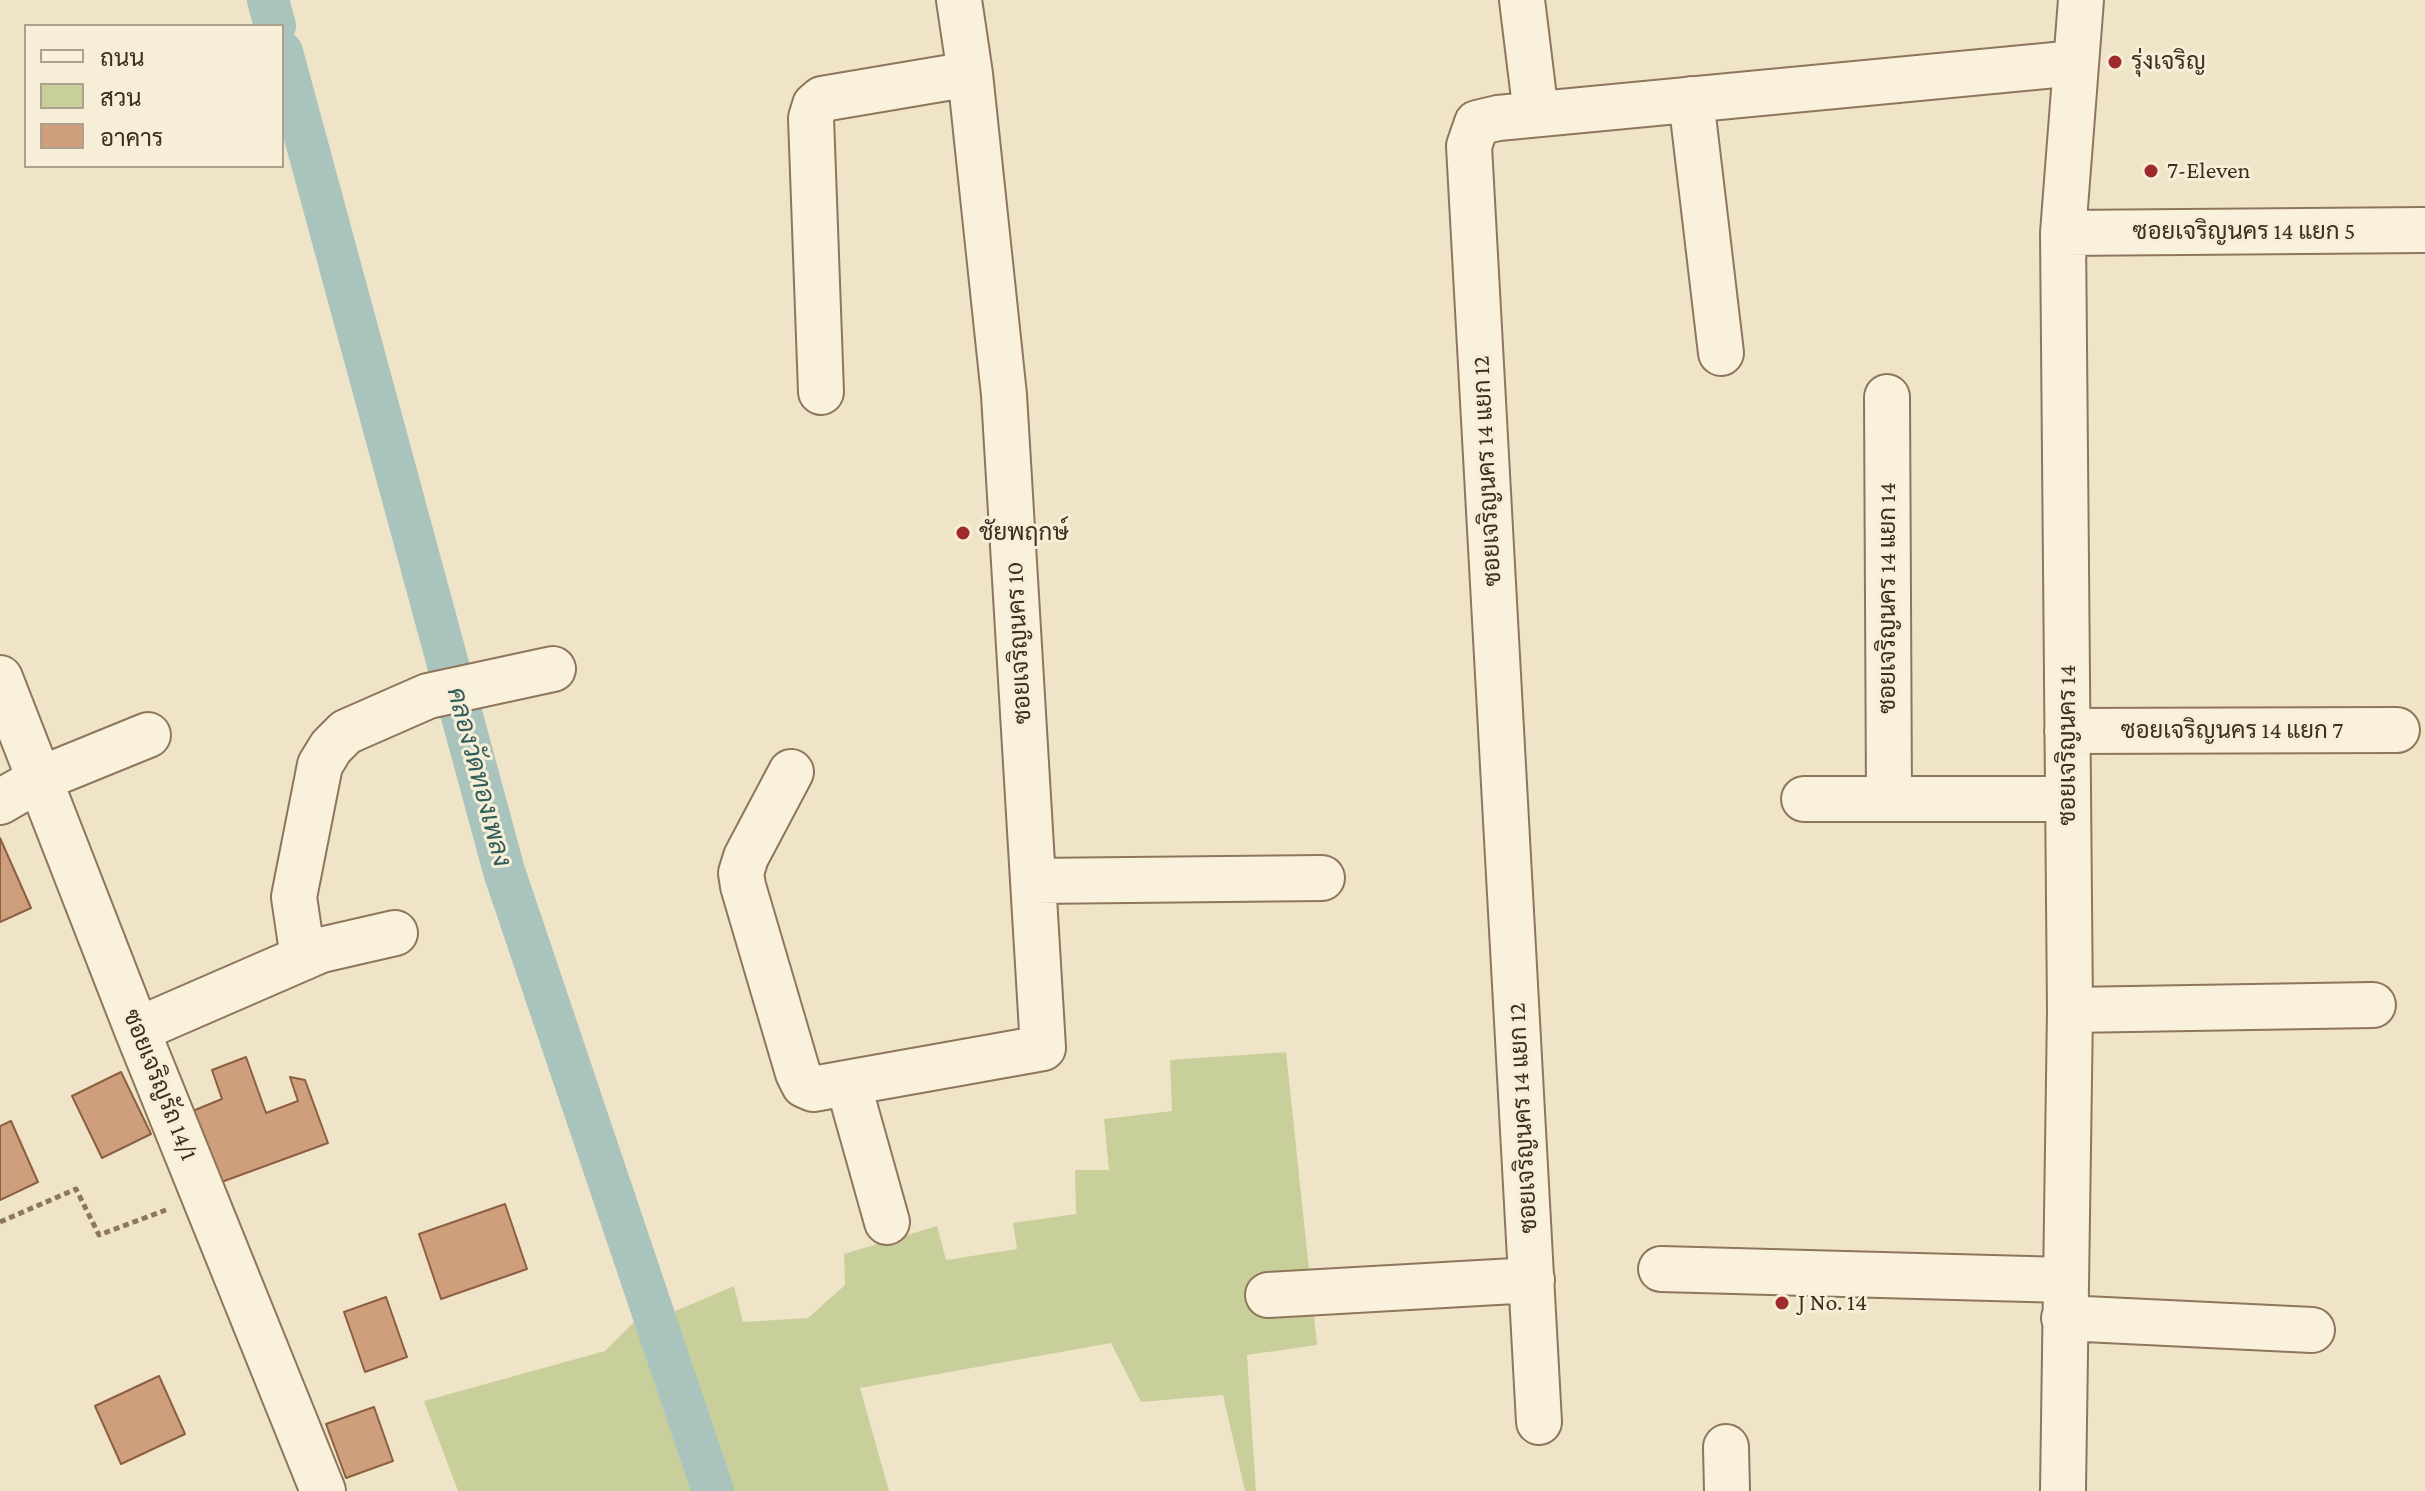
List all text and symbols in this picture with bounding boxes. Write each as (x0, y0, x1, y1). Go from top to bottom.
legend (24, 24, 284, 168)
text: ถนน (100, 44, 145, 71)
place label: รุ่งเจริญ (2131, 48, 2206, 76)
marker: รุ่งเจริญ (2106, 53, 2124, 71)
text: สวน (100, 84, 142, 111)
text: อาคาร (100, 124, 163, 151)
place label: 7-Eleven (2167, 157, 2250, 185)
marker: 7-Eleven (2142, 162, 2160, 180)
street label: ซอยเจริญนคร 14 แยก 5 (2133, 218, 2355, 246)
street label: ซอยเจริญนคร 14 แยก 12 (1467, 355, 1507, 587)
street label: ซอยเจริญนคร 14 แยก 14 (1874, 482, 1902, 714)
place label: ชัยพฤกษ์ (979, 519, 1069, 547)
marker: ชัยพฤกษ์ (954, 524, 972, 542)
street label: ซอยเจริญนคร 10 (1000, 561, 1038, 725)
street label: ซอยเจริญนคร 14 (2054, 664, 2082, 826)
water label: คลองวัดทองเพลง (440, 684, 518, 870)
street label: ซอยเจริญนคร 14 แยก 7 (2121, 717, 2343, 745)
street label: ซอยเจริญนคร 14 แยก 12 (1503, 1002, 1543, 1234)
street label: ซอยเจริญรัถ 14/1 (117, 1005, 203, 1165)
place label: J No. 14 (1798, 1289, 1867, 1317)
marker: J No. 14 (1773, 1294, 1791, 1312)

